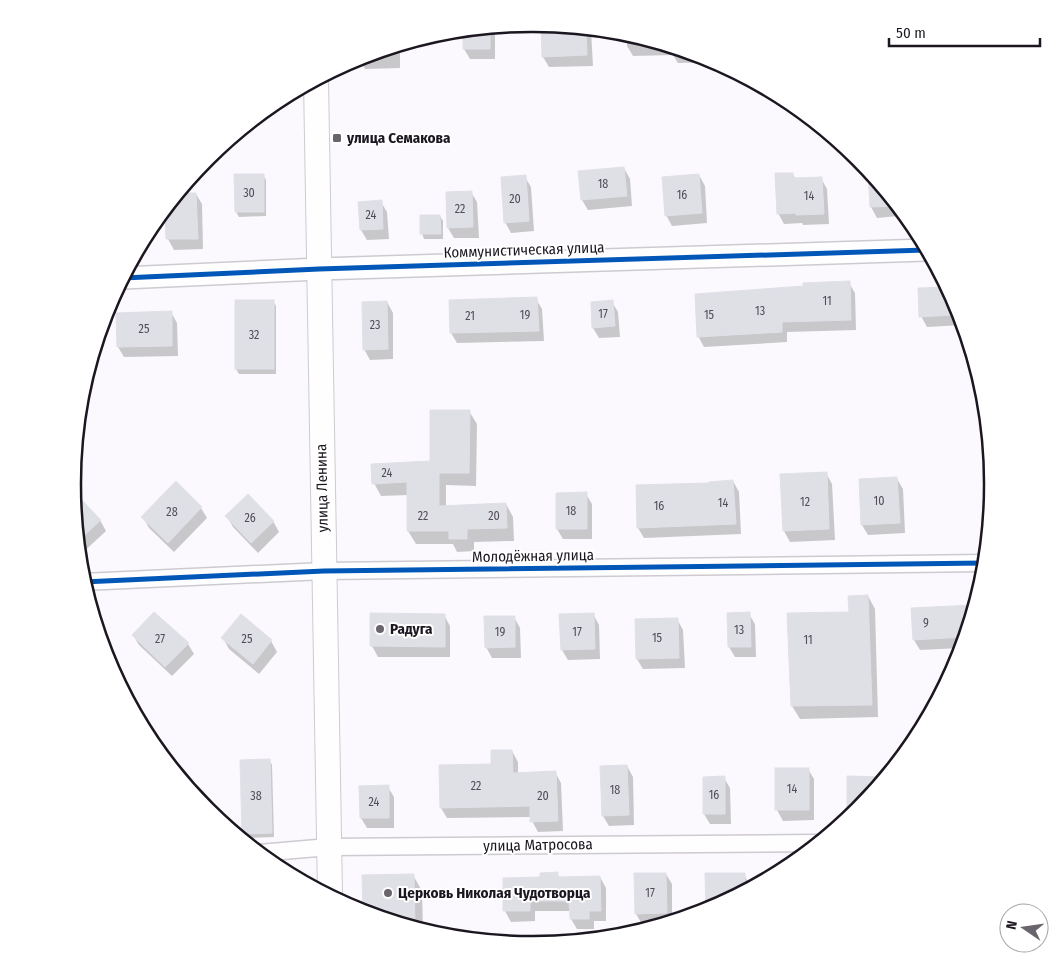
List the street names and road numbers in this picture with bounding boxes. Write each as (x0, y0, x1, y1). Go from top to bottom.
street label: Коммунистическая улица (443, 238, 605, 262)
street label: улица Ленина (312, 443, 332, 533)
street label: Молодёжная улица (472, 546, 594, 566)
street label: улица Матросова (483, 835, 593, 855)

